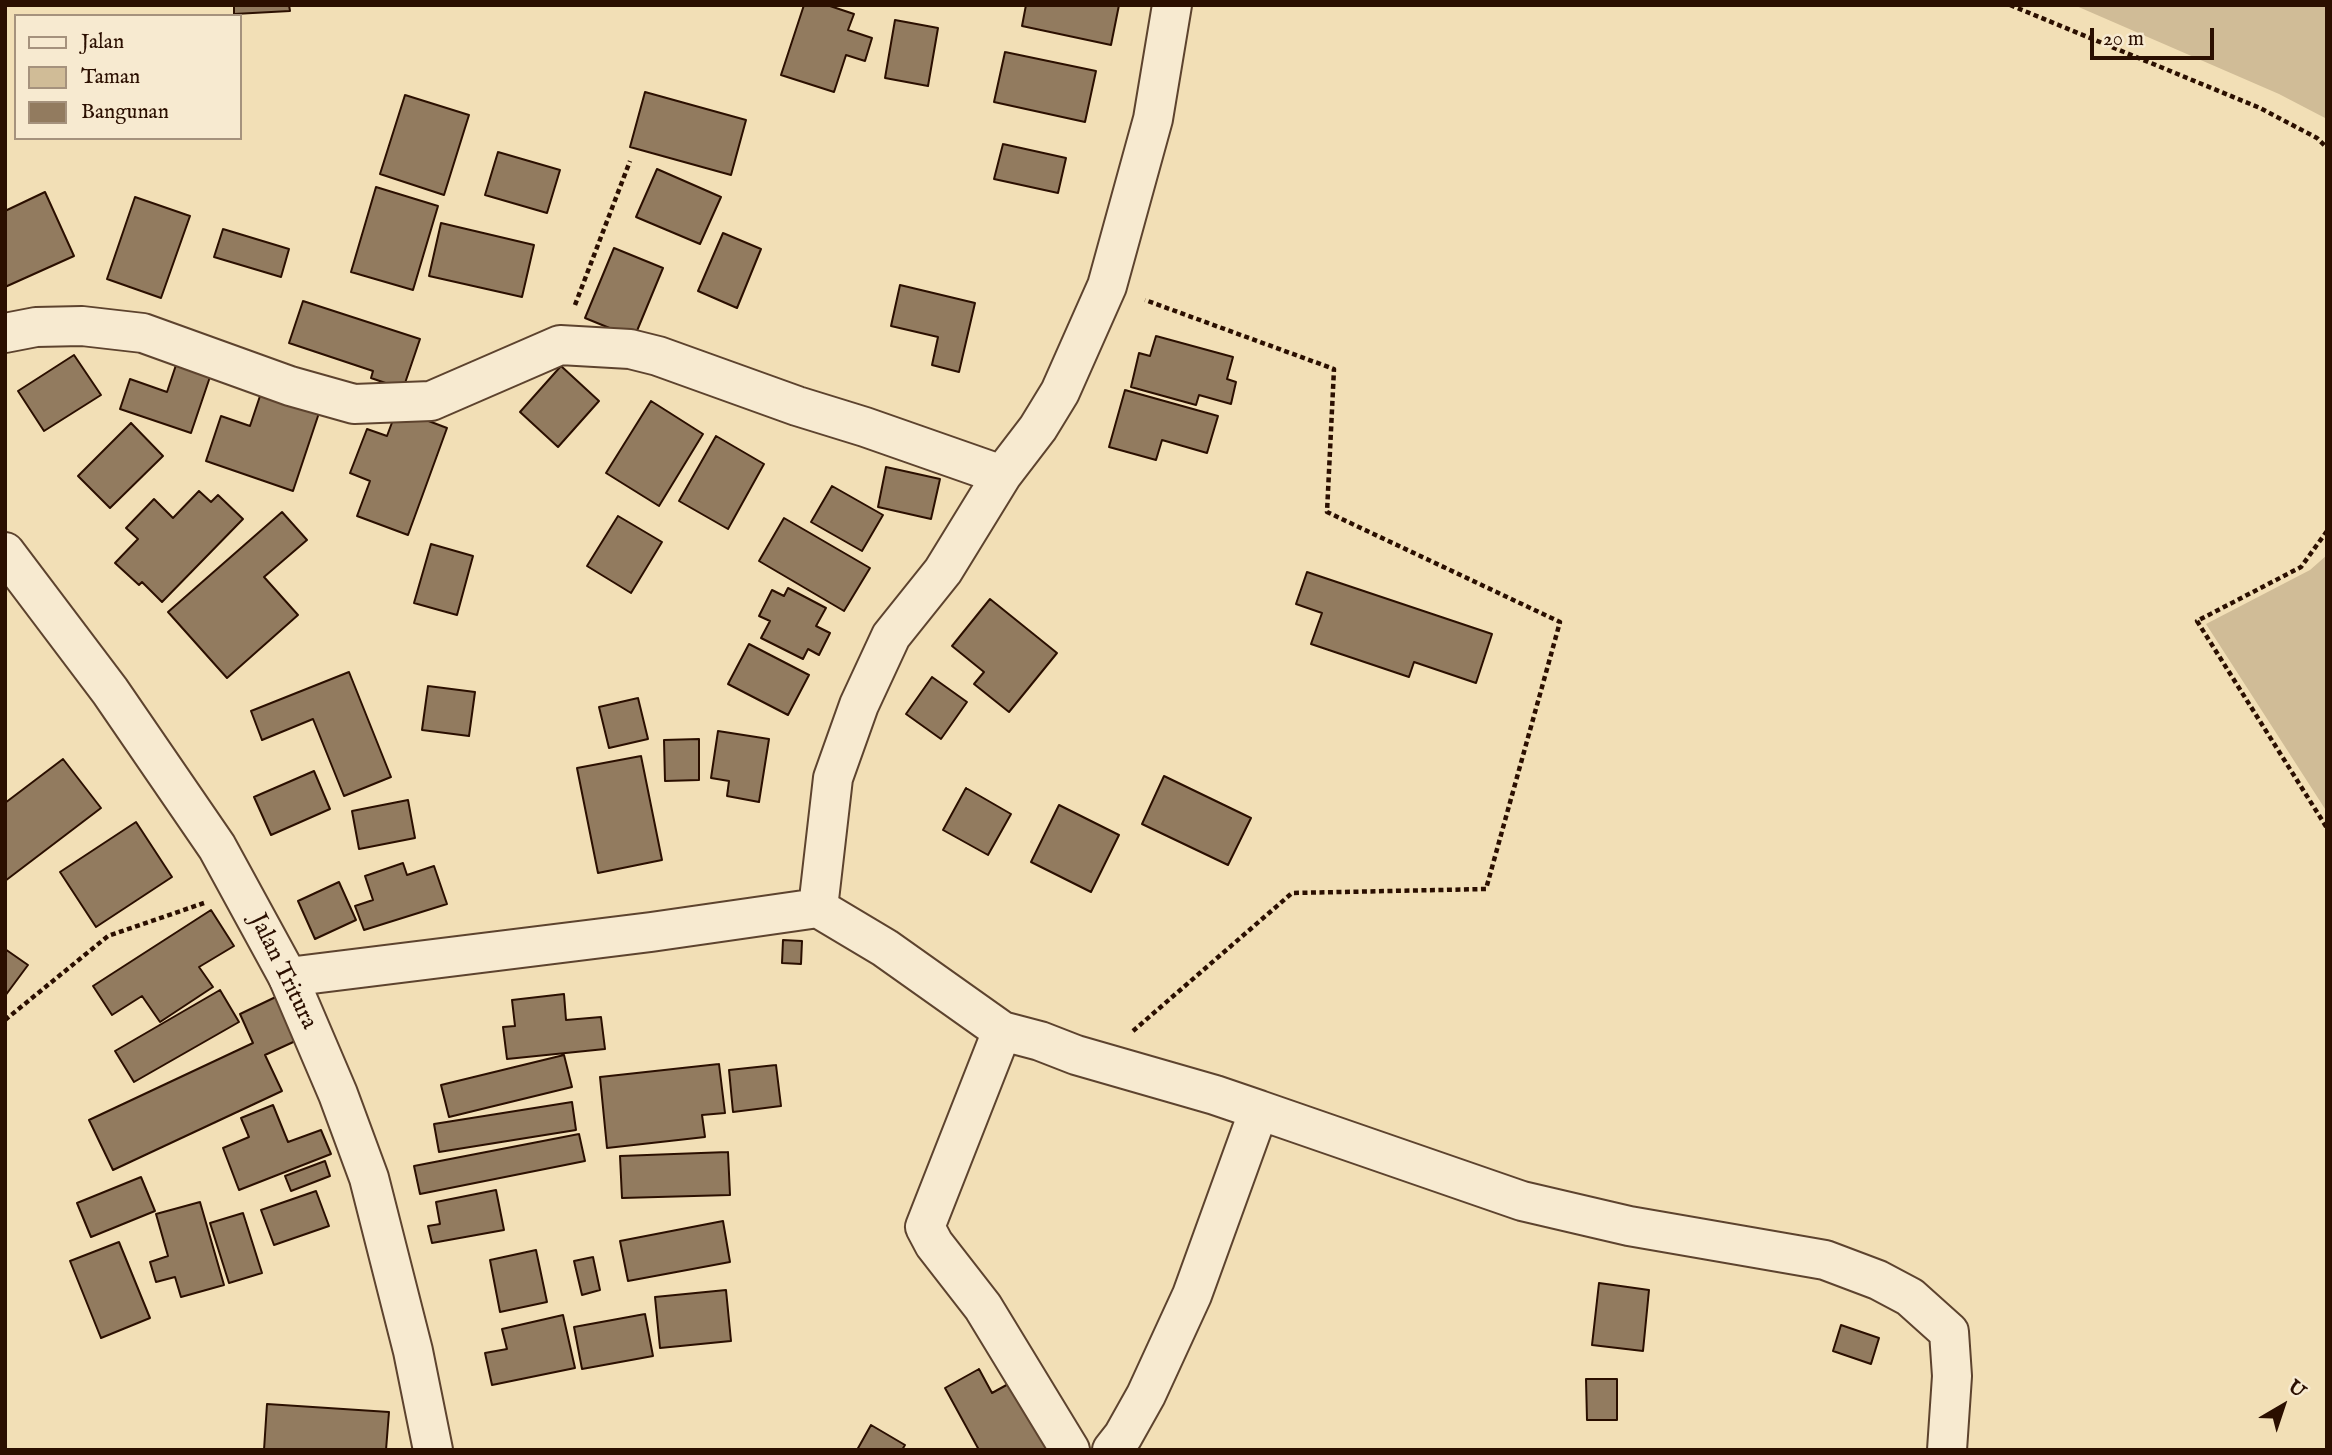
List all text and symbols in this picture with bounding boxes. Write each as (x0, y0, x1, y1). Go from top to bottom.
legend (14, 14, 242, 140)
scale bar (2094, 14, 2218, 58)
text: 20 m (2103, 26, 2144, 53)
text: Jalan (81, 29, 124, 56)
text: Taman (81, 64, 140, 91)
text: Bangunan (81, 99, 169, 126)
street label: Jalan Tritura (242, 909, 322, 1035)
north arrow (2248, 1371, 2318, 1441)
text: U (2282, 1375, 2310, 1404)

